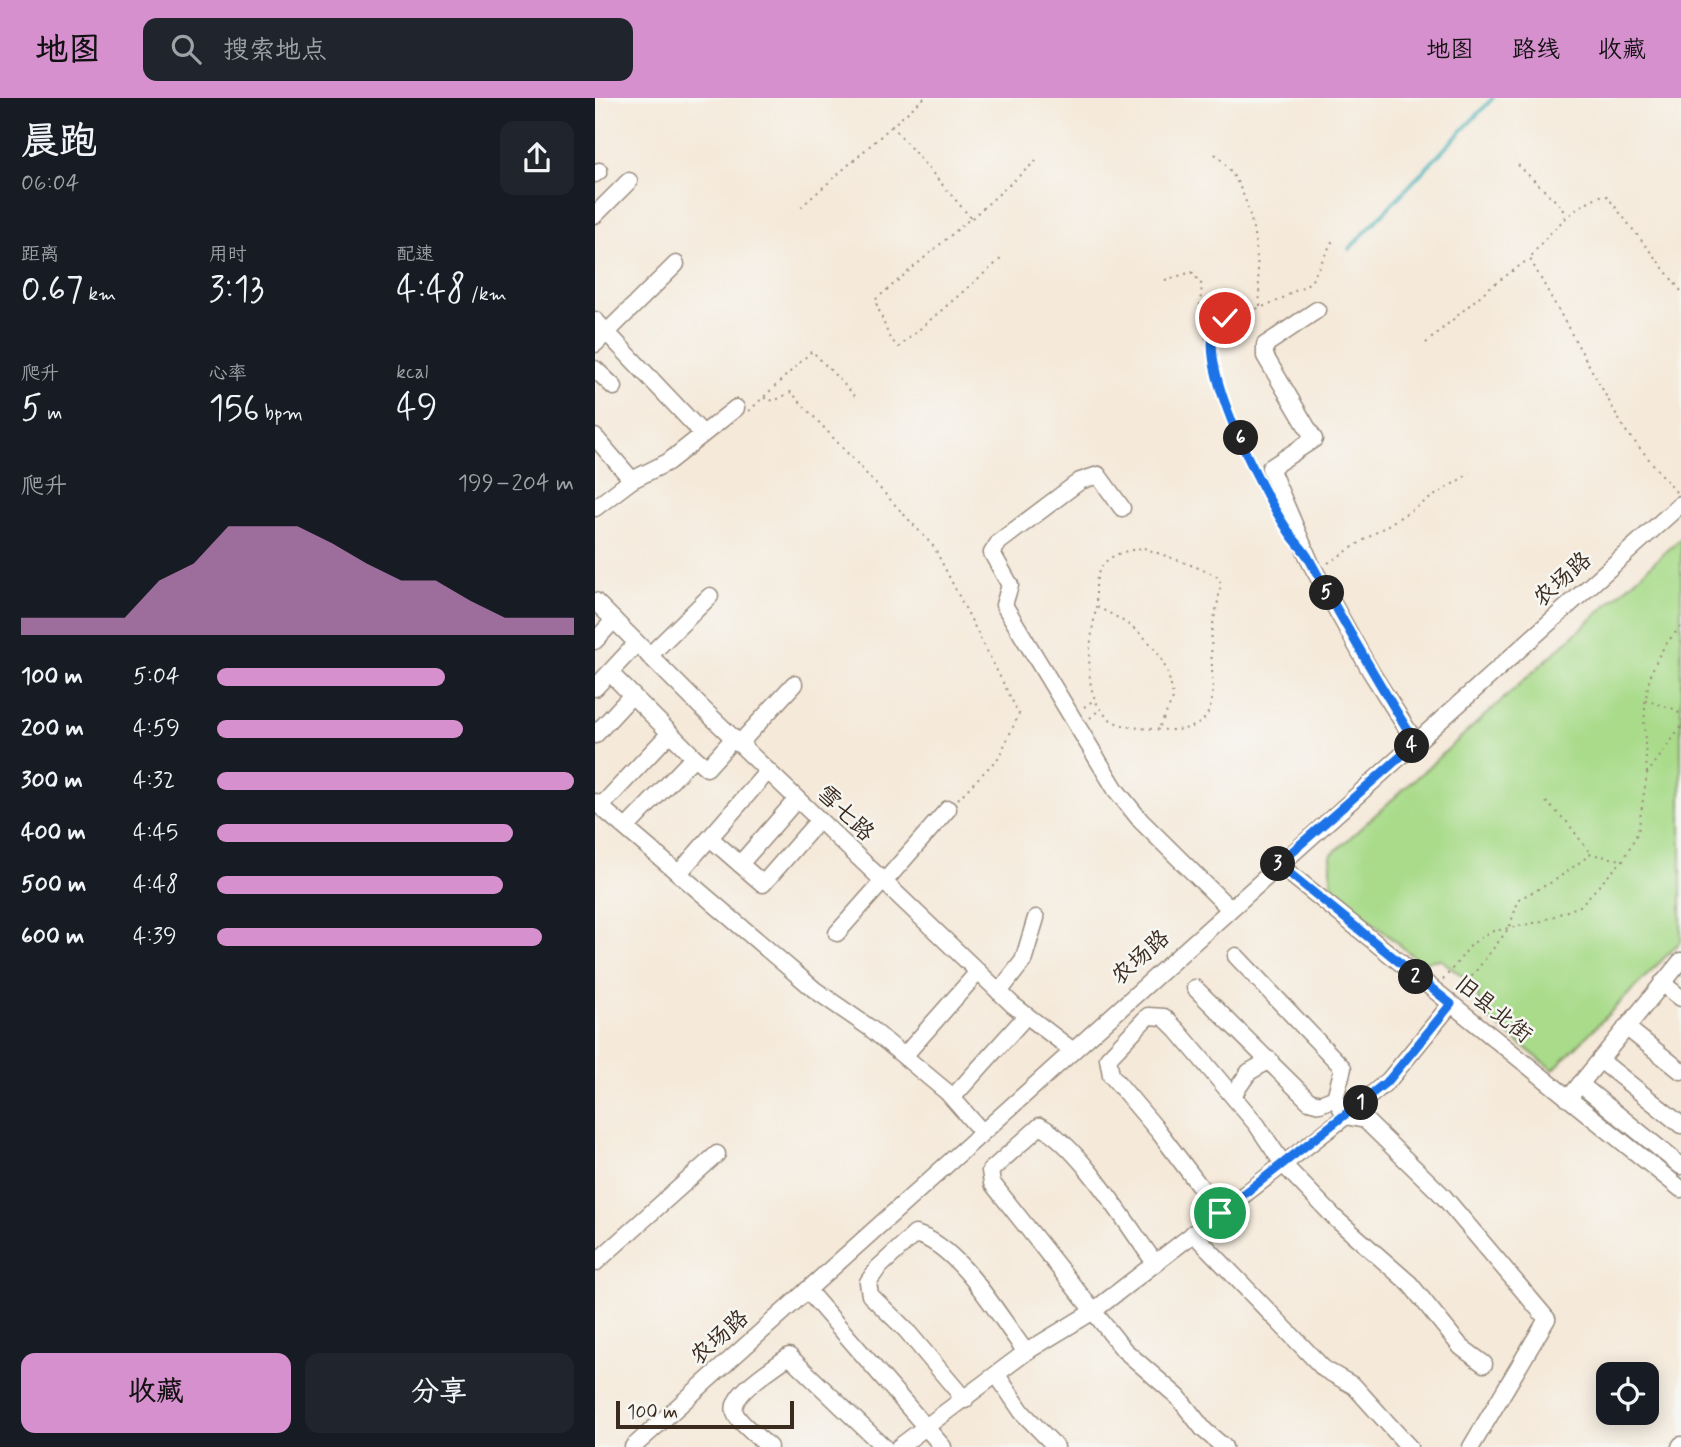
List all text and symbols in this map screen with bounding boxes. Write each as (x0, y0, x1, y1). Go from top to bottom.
search box (143, 18, 633, 81)
text: 地图 (35, 29, 101, 73)
icon: search (167, 30, 205, 68)
text: 搜索地点 (223, 34, 327, 68)
text: 地图 (1426, 35, 1474, 66)
text: 路线 (1512, 35, 1560, 66)
text: 收藏 (1598, 35, 1646, 66)
text: 晨跑 (21, 118, 97, 167)
button: share (500, 121, 574, 195)
text: 06:04 (21, 169, 80, 199)
text: 距离 (21, 242, 59, 267)
text: 用时 (209, 242, 247, 267)
text: 配速 (396, 242, 434, 267)
text: 0.67 (21, 267, 83, 313)
text: 3:13 (209, 267, 264, 313)
text: 4:48 (396, 267, 466, 313)
text: km (83, 282, 116, 307)
text: /km (466, 282, 507, 307)
pin (1195, 288, 1255, 348)
icon: check (1206, 299, 1244, 337)
text: kcal (396, 360, 428, 385)
text: 爬升 (21, 361, 59, 386)
text: 心率 (209, 361, 247, 386)
text: 49 (396, 385, 438, 431)
text: 5 (21, 386, 42, 432)
text: 156 (209, 386, 259, 432)
text: m (42, 401, 62, 426)
text: bpm (259, 401, 303, 426)
pin: 6 (1223, 420, 1259, 456)
text: 6 (1236, 425, 1245, 450)
text: 199–204 m (458, 469, 574, 499)
text: 爬升 (21, 472, 67, 502)
street label: 农场路 (1527, 546, 1599, 614)
pin: 5 (1309, 575, 1345, 610)
text: 5 (1321, 580, 1332, 605)
text: 100 m (21, 662, 83, 692)
text: 5:04 (133, 662, 180, 692)
text: 200 m (21, 714, 84, 744)
text: 4:59 (133, 714, 180, 744)
pin: 4 (1395, 728, 1429, 764)
text: 4 (1406, 733, 1417, 758)
text: 300 m (21, 766, 83, 796)
text: 4:32 (133, 766, 175, 796)
street label: 雪七路 (810, 779, 880, 849)
text: 400 m (21, 818, 86, 848)
text: 4:45 (133, 818, 178, 848)
pin: 3 (1261, 846, 1295, 882)
text: 3 (1273, 851, 1282, 876)
text: 500 m (21, 870, 86, 900)
text: 4:48 (133, 870, 179, 900)
text: 600 m (21, 922, 84, 952)
text: 4:39 (133, 922, 177, 952)
street label: 农场路 (1105, 924, 1177, 992)
pin: 2 (1399, 960, 1433, 994)
text: 2 (1411, 964, 1420, 989)
street label: 旧县北街 (1448, 969, 1538, 1051)
pin: 1 (1343, 1086, 1379, 1121)
text: 1 (1356, 1090, 1365, 1115)
pin (1190, 1183, 1250, 1243)
icon: arrive (1201, 1194, 1239, 1232)
street label: 农场路 (684, 1304, 756, 1372)
button: 收藏 (21, 1353, 291, 1433)
button: 分享 (305, 1353, 574, 1433)
map controls (1596, 1362, 1659, 1425)
button: locate (1596, 1362, 1659, 1425)
scale bar (616, 1398, 795, 1430)
text: 100 m (627, 1400, 678, 1425)

